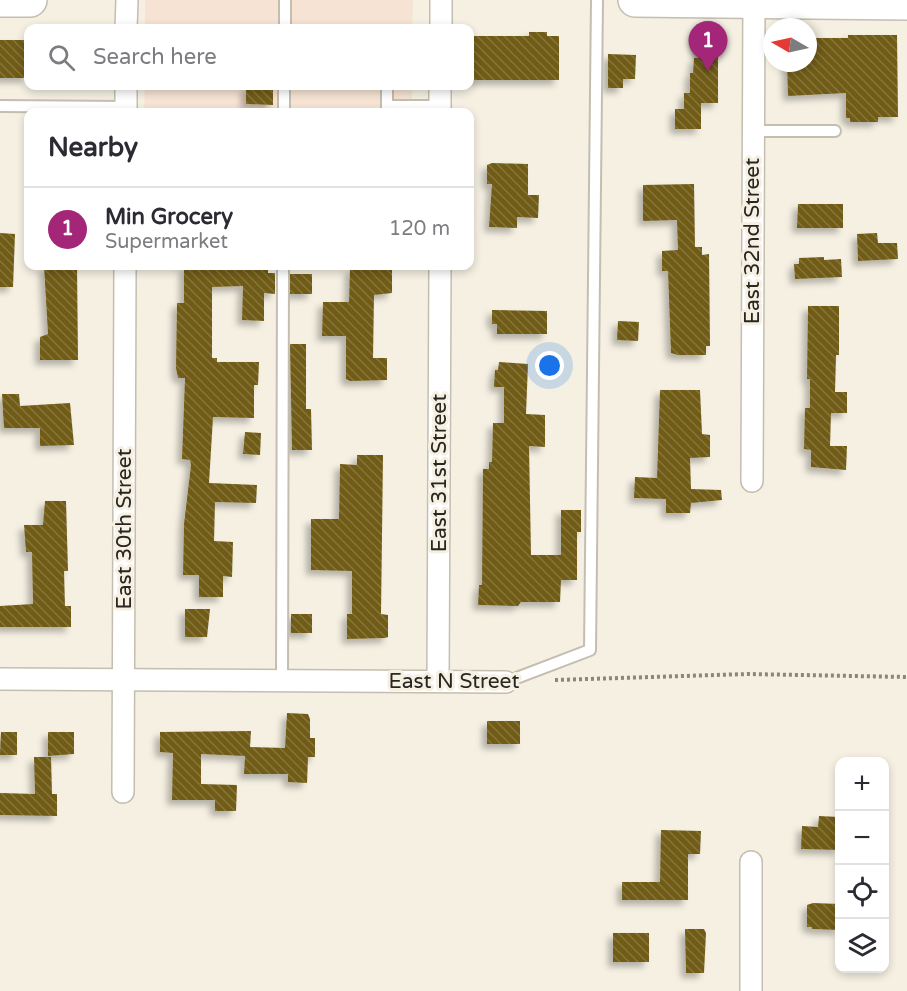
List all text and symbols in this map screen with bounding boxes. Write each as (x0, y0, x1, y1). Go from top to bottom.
north arrow (763, 18, 817, 72)
pin: 1 (688, 22, 728, 71)
search box (24, 24, 474, 90)
icon: search (45, 41, 78, 74)
text: Search here (93, 44, 217, 70)
text: Nearby (48, 132, 138, 163)
street label: East 32nd Street (740, 158, 765, 324)
text: Min Grocery (105, 204, 233, 230)
text: 1 (61, 217, 74, 241)
text: 120 m (389, 217, 450, 241)
text: Supermarket (105, 230, 228, 254)
your location (535, 351, 564, 380)
street label: East 31st Street (427, 394, 452, 552)
street label: East 30th Street (112, 448, 137, 610)
street label: East N Street (389, 669, 519, 694)
map controls (835, 757, 889, 973)
button: + (835, 757, 889, 811)
button: − (835, 811, 889, 865)
button: locate (835, 865, 889, 919)
button: layers (835, 919, 889, 973)

